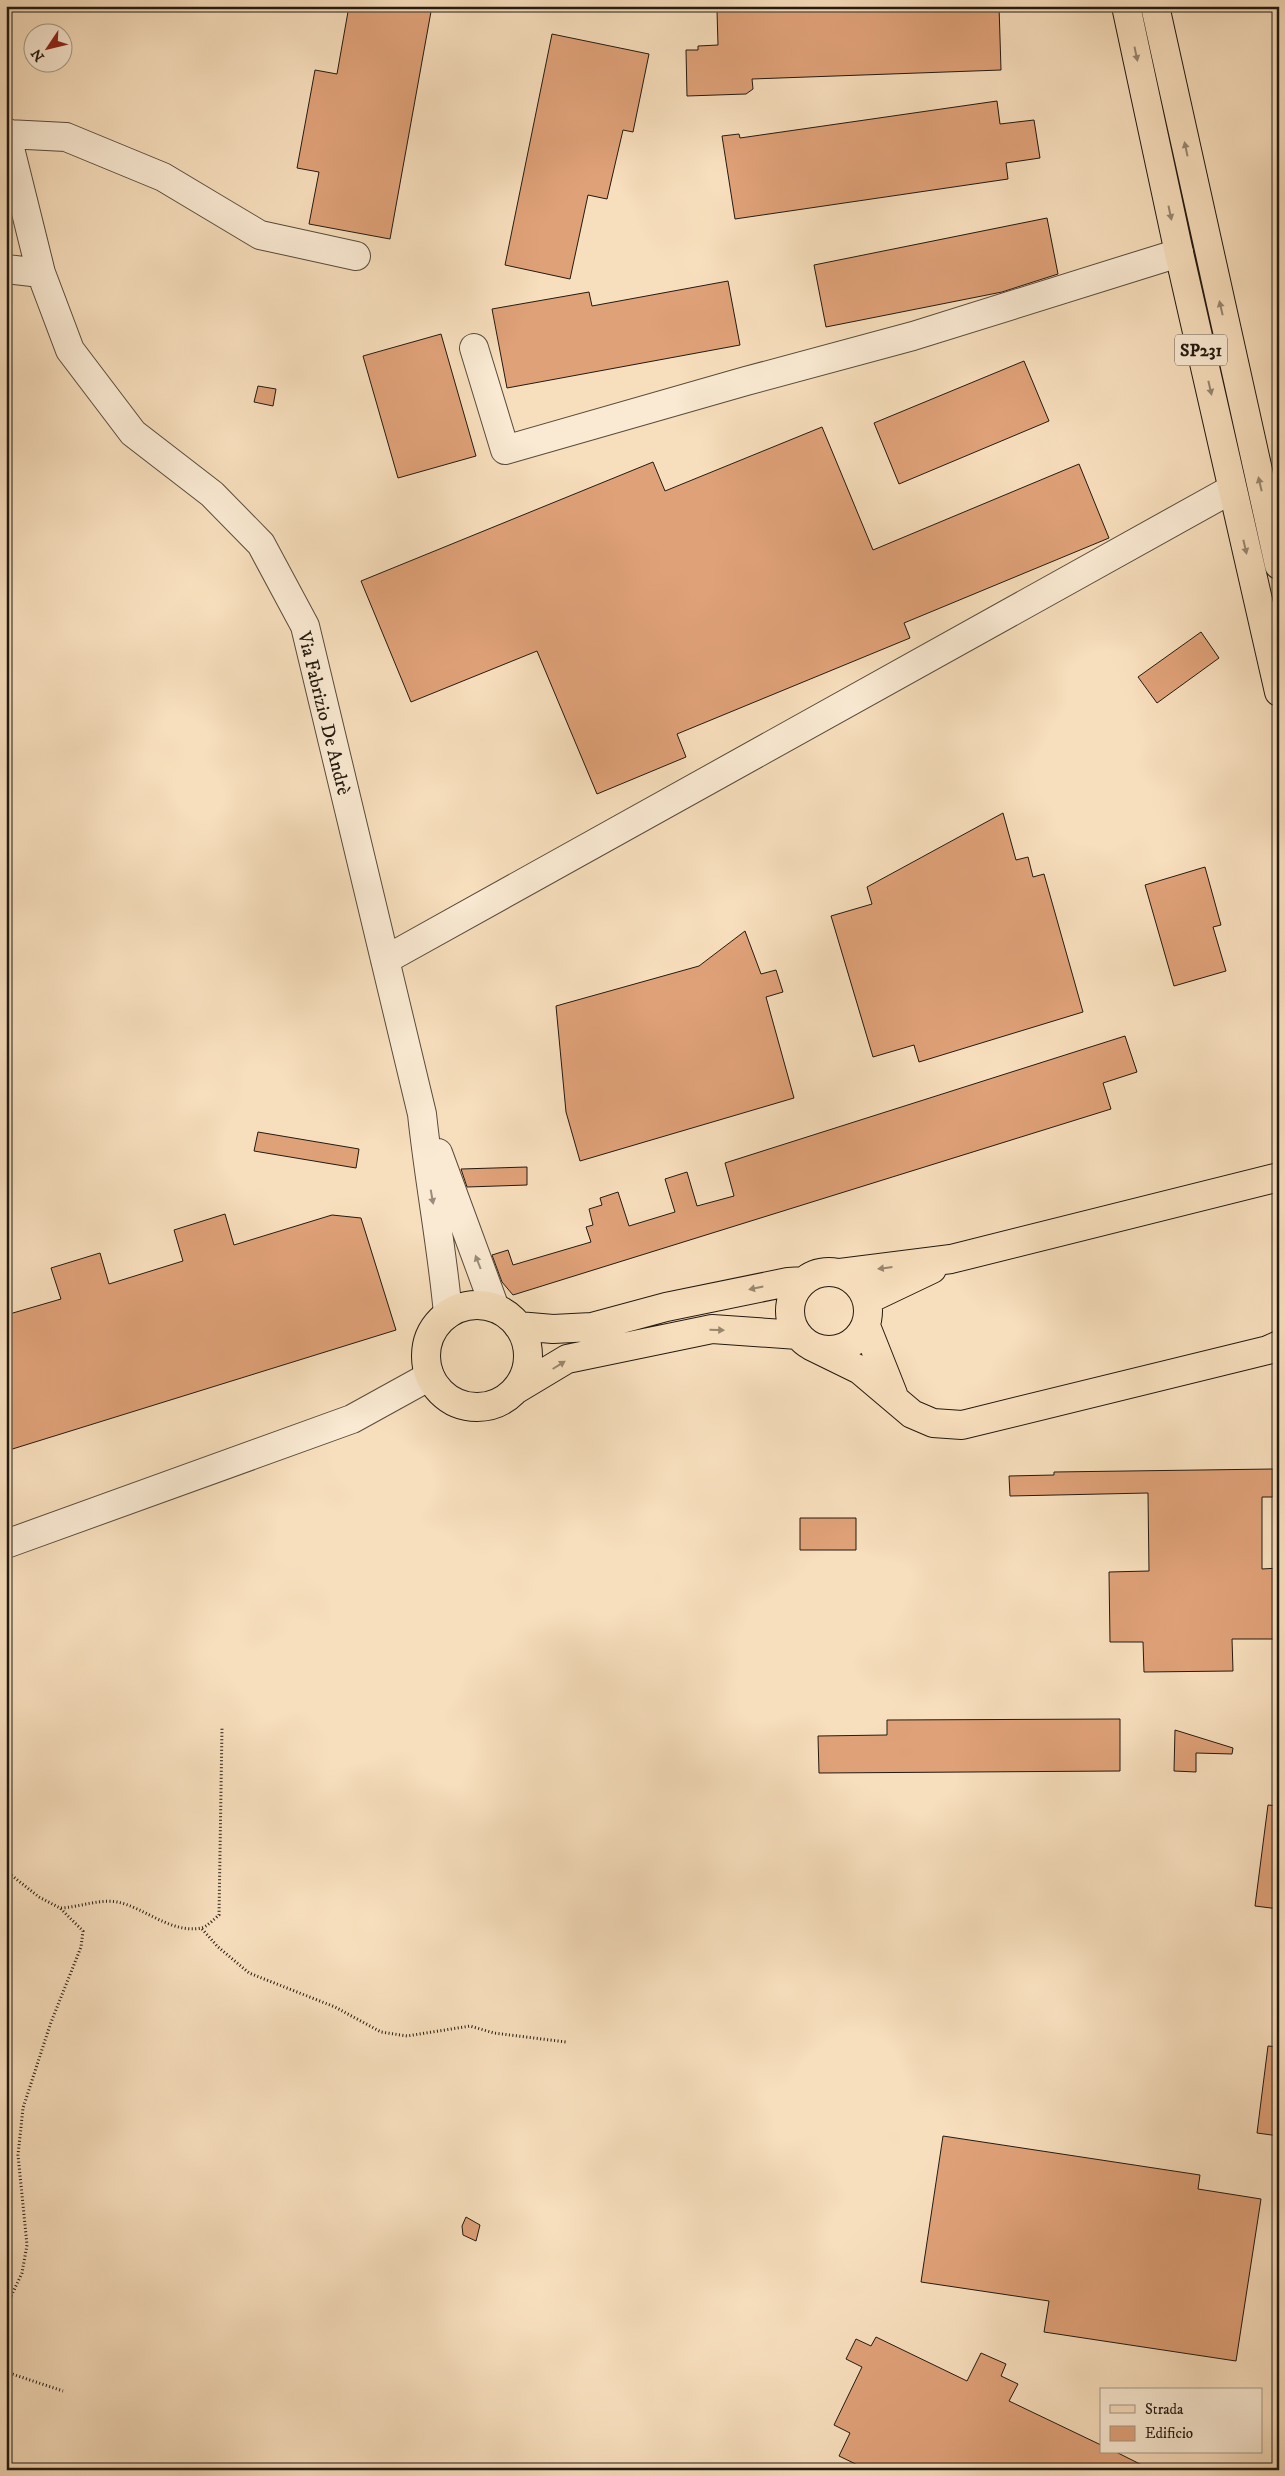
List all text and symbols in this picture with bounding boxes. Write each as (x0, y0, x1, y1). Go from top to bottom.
north arrow (22, 22, 72, 72)
text: N (27, 45, 49, 65)
one-way arrow (1133, 46, 1141, 62)
one-way arrow (1182, 142, 1190, 157)
one-way arrow (1167, 205, 1175, 221)
one-way arrow (1217, 301, 1225, 316)
road number: SP231 (1175, 334, 1227, 366)
one-way arrow (1206, 381, 1214, 396)
one-way arrow (1256, 476, 1264, 491)
one-way arrow (1242, 539, 1250, 555)
street label: Via Fabrizio De Andrè (292, 628, 355, 798)
one-way arrow (429, 1190, 437, 1206)
one-way arrow (473, 1255, 481, 1270)
one-way arrow (877, 1264, 893, 1272)
one-way arrow (748, 1284, 764, 1292)
one-way arrow (709, 1326, 725, 1334)
one-way arrow (552, 1360, 565, 1369)
legend (1100, 2388, 1262, 2454)
text: Strada (1145, 2400, 1184, 2419)
text: Edificio (1145, 2424, 1193, 2443)

